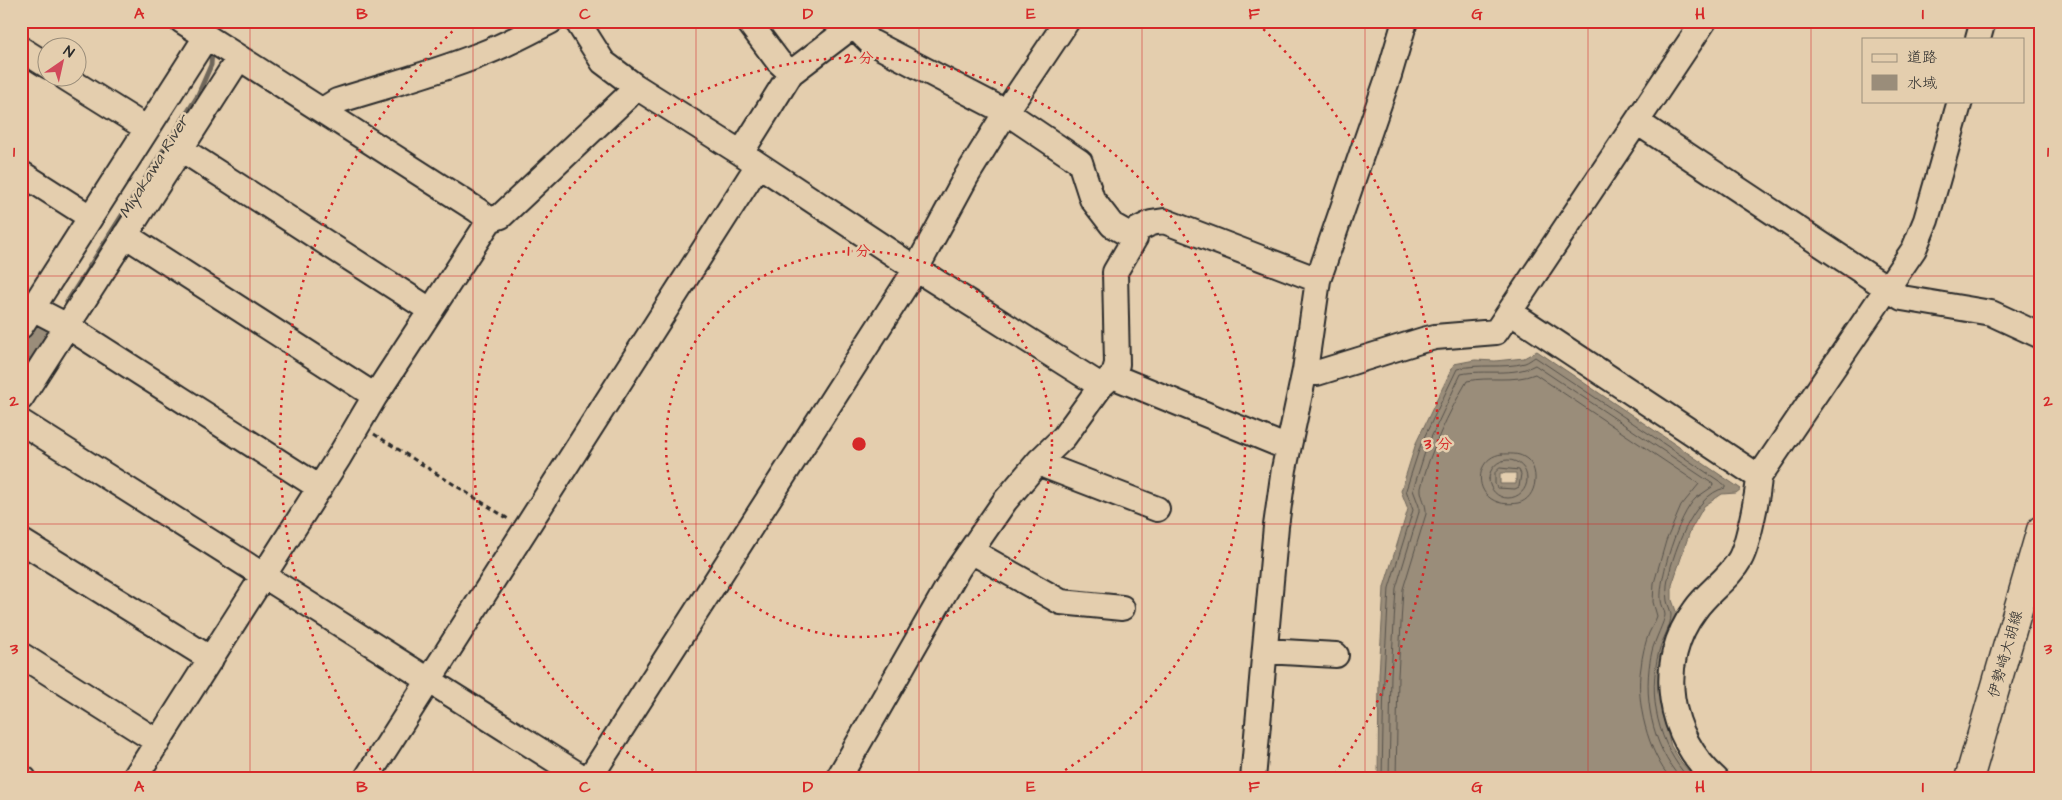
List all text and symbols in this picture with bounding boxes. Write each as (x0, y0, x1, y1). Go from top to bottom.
text: A (134, 3, 145, 25)
text: B (356, 3, 368, 25)
text: C (579, 3, 591, 25)
text: D (803, 3, 814, 25)
text: E (1026, 3, 1036, 25)
text: F (1248, 3, 1260, 25)
text: G (1471, 3, 1483, 25)
text: H (1695, 3, 1705, 25)
text: I (1922, 3, 1924, 25)
north arrow (38, 38, 88, 88)
legend (1862, 38, 2024, 102)
text: N (59, 41, 78, 63)
text: 道路 (1907, 47, 1937, 68)
text: 2 分 (843, 48, 874, 69)
text: 水域 (1907, 73, 1937, 94)
water label: Miyakawa River (113, 109, 196, 223)
text: 1 (13, 141, 16, 163)
text: 1 (2047, 141, 2050, 163)
text: 1 分 (848, 241, 870, 262)
text: 2 (8, 390, 19, 412)
text: 2 (2042, 390, 2053, 412)
text: 3 分 (1423, 434, 1452, 455)
centre of rings (850, 435, 868, 453)
street label: 伊勢崎大胡線 (1983, 608, 2028, 700)
text: 3 (9, 638, 19, 660)
text: 3 (2043, 638, 2053, 660)
text: A (134, 776, 145, 798)
text: B (356, 776, 368, 798)
text: C (579, 776, 591, 798)
text: D (803, 776, 814, 798)
text: E (1026, 776, 1036, 798)
text: F (1248, 776, 1260, 798)
text: G (1471, 776, 1483, 798)
text: H (1695, 776, 1705, 798)
text: I (1922, 776, 1924, 798)

